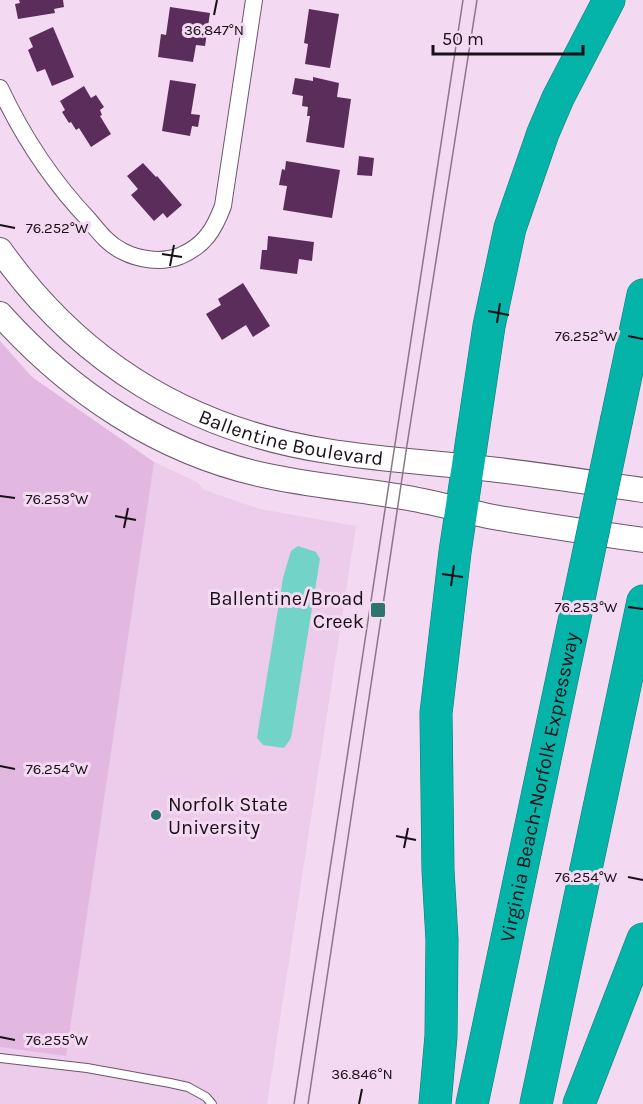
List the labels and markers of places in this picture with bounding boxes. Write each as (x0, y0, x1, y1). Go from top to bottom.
place label: Ballentine/Broad Creek (209, 587, 364, 633)
marker: Ballentine/Broad Creek (369, 601, 387, 619)
place label: Norfolk State University (168, 793, 288, 839)
marker: Norfolk State University (149, 808, 163, 822)

